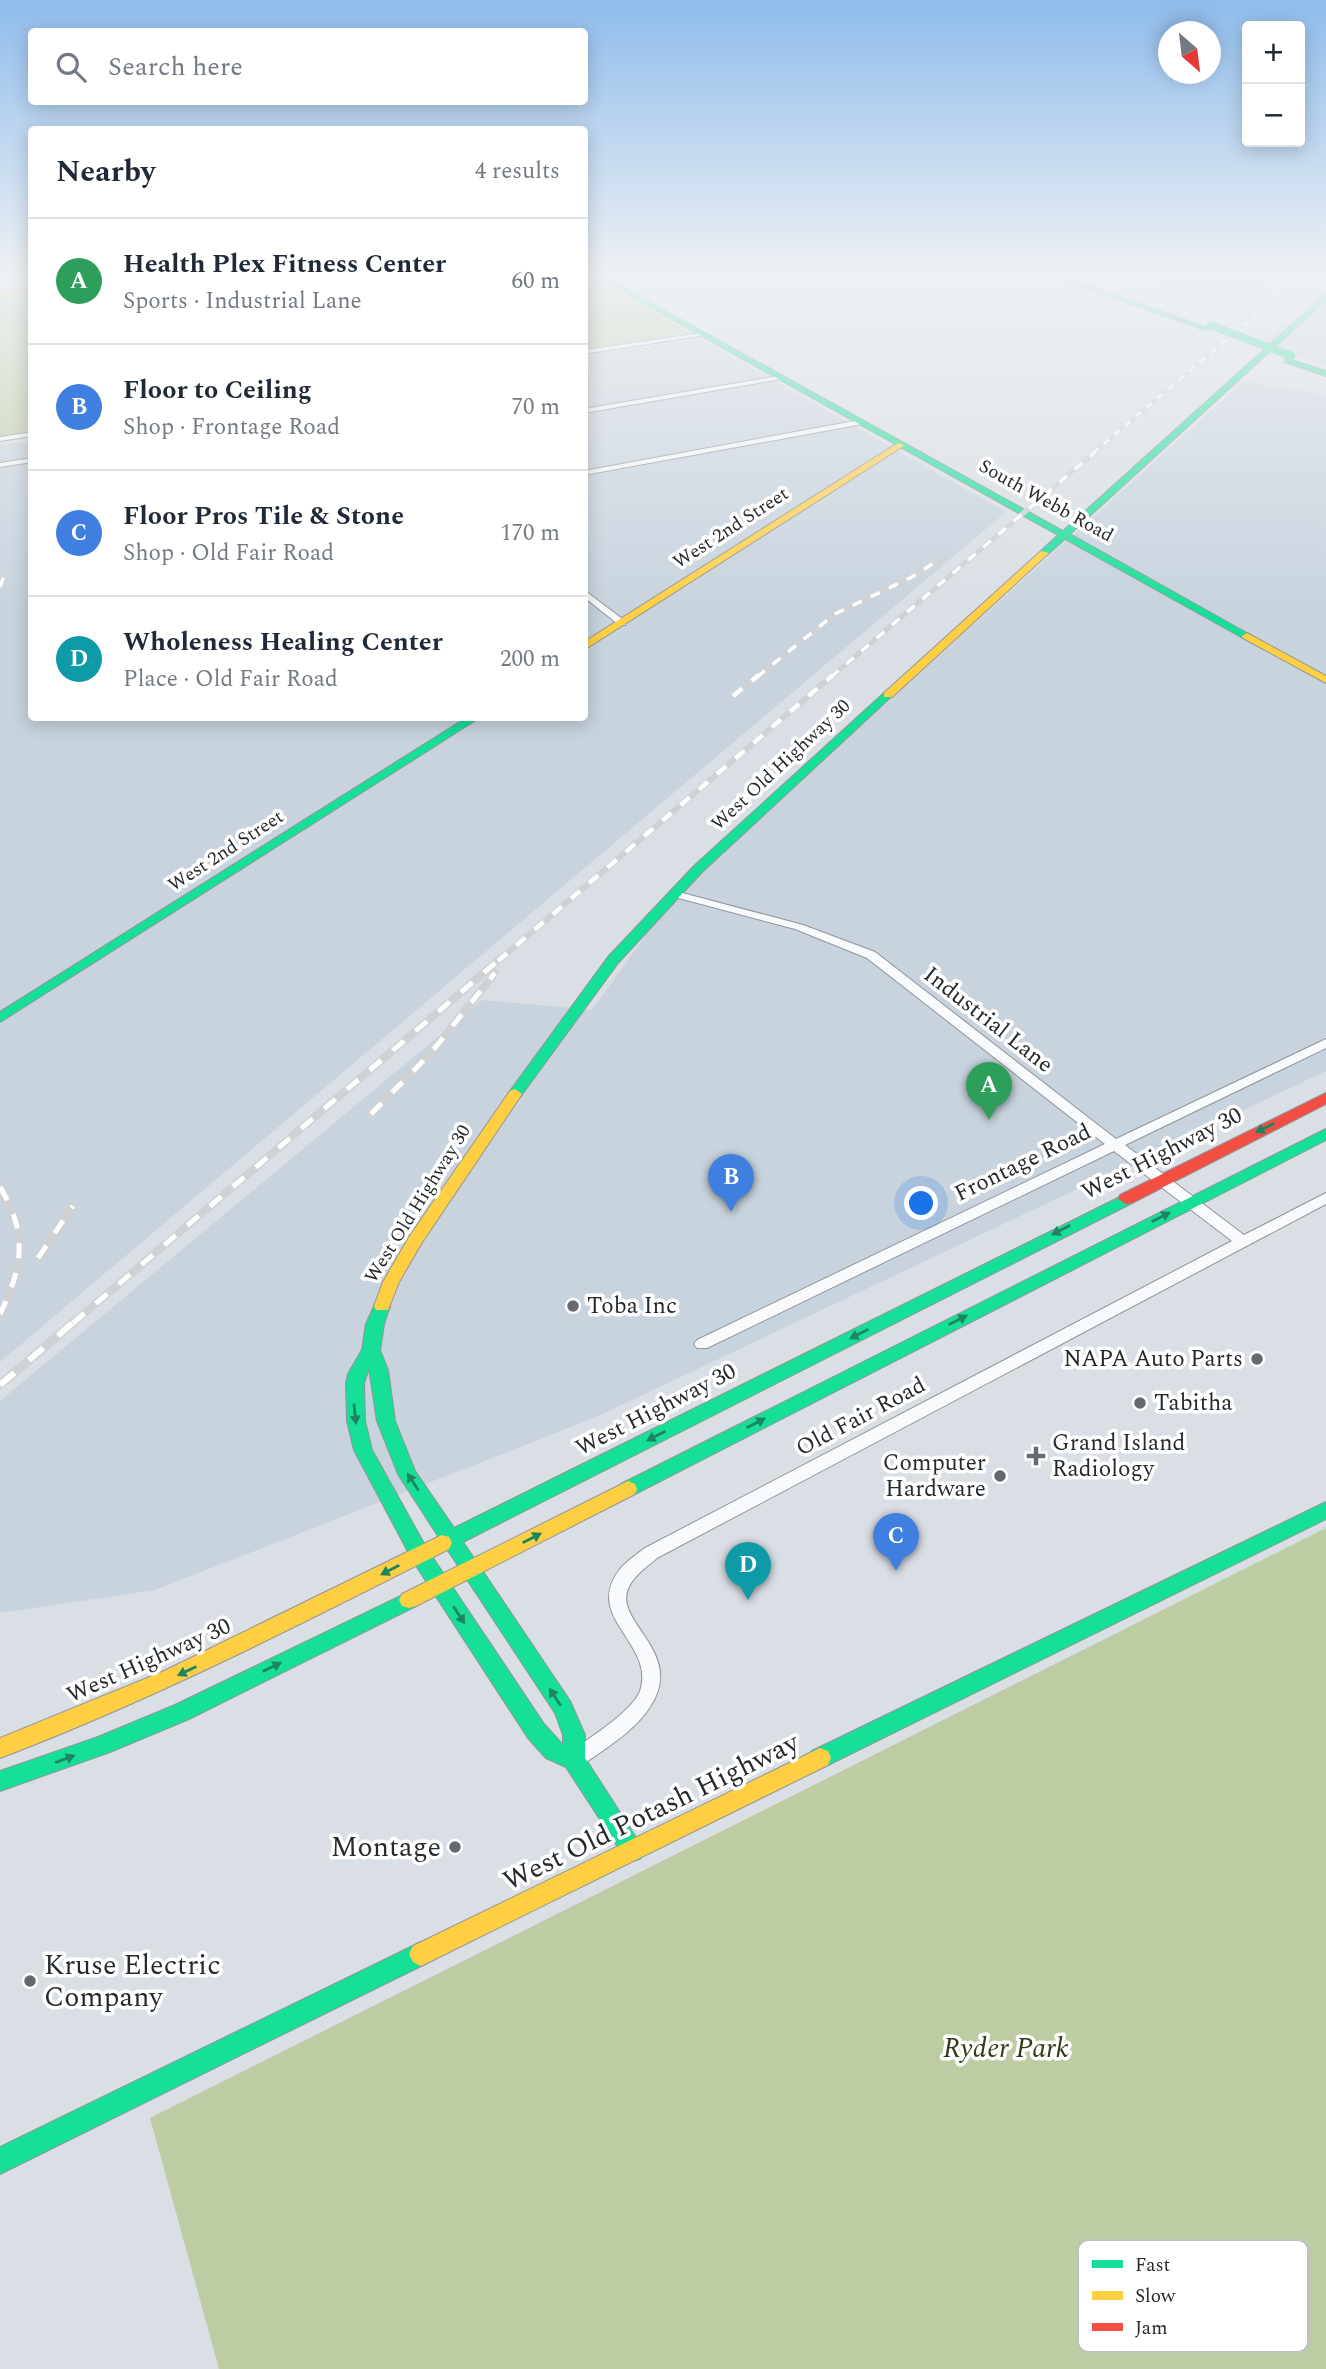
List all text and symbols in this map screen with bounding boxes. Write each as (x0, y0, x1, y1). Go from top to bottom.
north arrow (1158, 21, 1221, 84)
map controls (1242, 21, 1305, 147)
button: + (1242, 21, 1305, 84)
search box (28, 28, 588, 105)
text: Search here (108, 47, 243, 87)
icon: search (52, 48, 90, 86)
button: − (1242, 84, 1305, 147)
text: Nearby (56, 149, 155, 195)
text: 4 results (475, 154, 560, 189)
text: Health Plex Fitness Center (123, 244, 446, 284)
text: A (70, 264, 88, 299)
text: 60 m (511, 264, 560, 299)
text: Sports · Industrial Lane (123, 284, 362, 319)
text: Floor to Ceiling (123, 370, 312, 410)
text: B (71, 390, 87, 425)
text: 70 m (511, 390, 560, 425)
text: Shop · Frontage Road (123, 410, 340, 445)
street label: South Webb Road (973, 452, 1119, 550)
street label: West 2nd Street (667, 480, 795, 576)
text: Floor Pros Tile & Stone (123, 496, 404, 536)
text: C (71, 516, 87, 551)
text: 170 m (500, 516, 560, 551)
text: Shop · Old Fair Road (123, 536, 334, 571)
text: Wholeness Healing Center (123, 622, 443, 662)
text: D (70, 642, 88, 677)
text: 200 m (500, 642, 560, 677)
text: Place · Old Fair Road (123, 662, 338, 697)
street label: West Old Highway 30 (705, 692, 857, 838)
street label: West 2nd Street (162, 803, 290, 899)
street label: Industrial Lane (916, 958, 1060, 1082)
pin: A (966, 1062, 1012, 1120)
street label: West Highway 30 (1075, 1098, 1249, 1210)
street label: Frontage Road (949, 1115, 1098, 1211)
street label: West Old Highway 30 (357, 1119, 479, 1289)
one-way arrow (1255, 1123, 1275, 1134)
pin: B (708, 1154, 754, 1212)
your location (904, 1186, 938, 1220)
one-way arrow (1151, 1211, 1171, 1222)
one-way arrow (1051, 1224, 1071, 1236)
place label: Toba Inc (587, 1289, 677, 1324)
marker: Toba Inc (565, 1298, 581, 1314)
one-way arrow (949, 1314, 969, 1326)
one-way arrow (849, 1328, 869, 1339)
place label: NAPA Auto Parts (1064, 1342, 1243, 1377)
marker: NAPA Auto Parts (1249, 1351, 1265, 1367)
street label: West Highway 30 (569, 1354, 743, 1466)
street label: Old Fair Road (790, 1368, 932, 1466)
place label: Tabitha (1154, 1386, 1232, 1421)
marker: Tabitha (1132, 1395, 1148, 1411)
one-way arrow (350, 1403, 361, 1425)
one-way arrow (746, 1417, 766, 1429)
place label: Grand Island Radiology (1052, 1426, 1186, 1487)
one-way arrow (646, 1431, 666, 1442)
place label: Computer Hardware (883, 1446, 986, 1507)
marker: Grand Island Radiology (1026, 1446, 1046, 1466)
marker: Computer Hardware (992, 1468, 1008, 1484)
one-way arrow (406, 1473, 419, 1492)
pin: C (873, 1513, 919, 1571)
one-way arrow (522, 1533, 542, 1545)
pin: D (725, 1542, 771, 1600)
one-way arrow (381, 1564, 400, 1576)
one-way arrow (452, 1605, 465, 1624)
street label: West Highway 30 (61, 1609, 237, 1713)
one-way arrow (262, 1661, 282, 1672)
one-way arrow (177, 1666, 197, 1677)
one-way arrow (548, 1688, 562, 1706)
street label: West Old Potash Highway (496, 1721, 808, 1902)
one-way arrow (54, 1754, 75, 1765)
place label: Montage (331, 1826, 441, 1869)
marker: Montage (447, 1839, 463, 1855)
place label: Kruse Electric Company (44, 1944, 221, 2019)
marker: Kruse Electric Company (22, 1973, 38, 1989)
park label: Ryder Park (943, 2027, 1069, 2070)
legend (1078, 2240, 1308, 2352)
text: Fast (1135, 2251, 1171, 2280)
text: Slow (1135, 2282, 1176, 2311)
text: Jam (1135, 2314, 1167, 2343)

